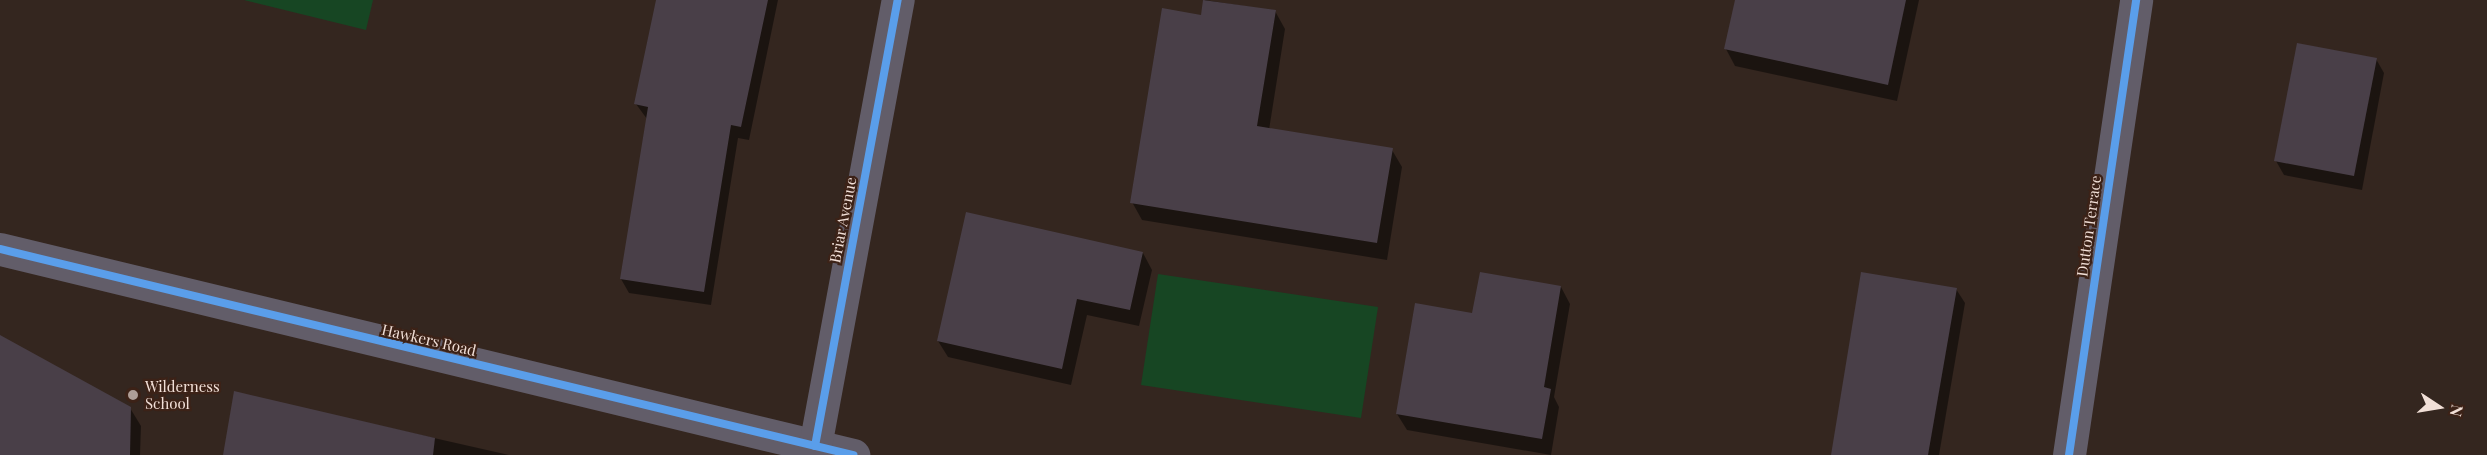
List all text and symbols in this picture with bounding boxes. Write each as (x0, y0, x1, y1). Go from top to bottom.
street label: Dutton Terrace (2073, 174, 2105, 278)
street label: Briar Avenue (826, 175, 860, 265)
street label: Hawkers Road (380, 320, 478, 360)
place label: Wilderness School (145, 377, 220, 412)
north arrow (2409, 377, 2469, 437)
marker: Wilderness School (126, 388, 140, 402)
text: N (2446, 403, 2469, 419)

